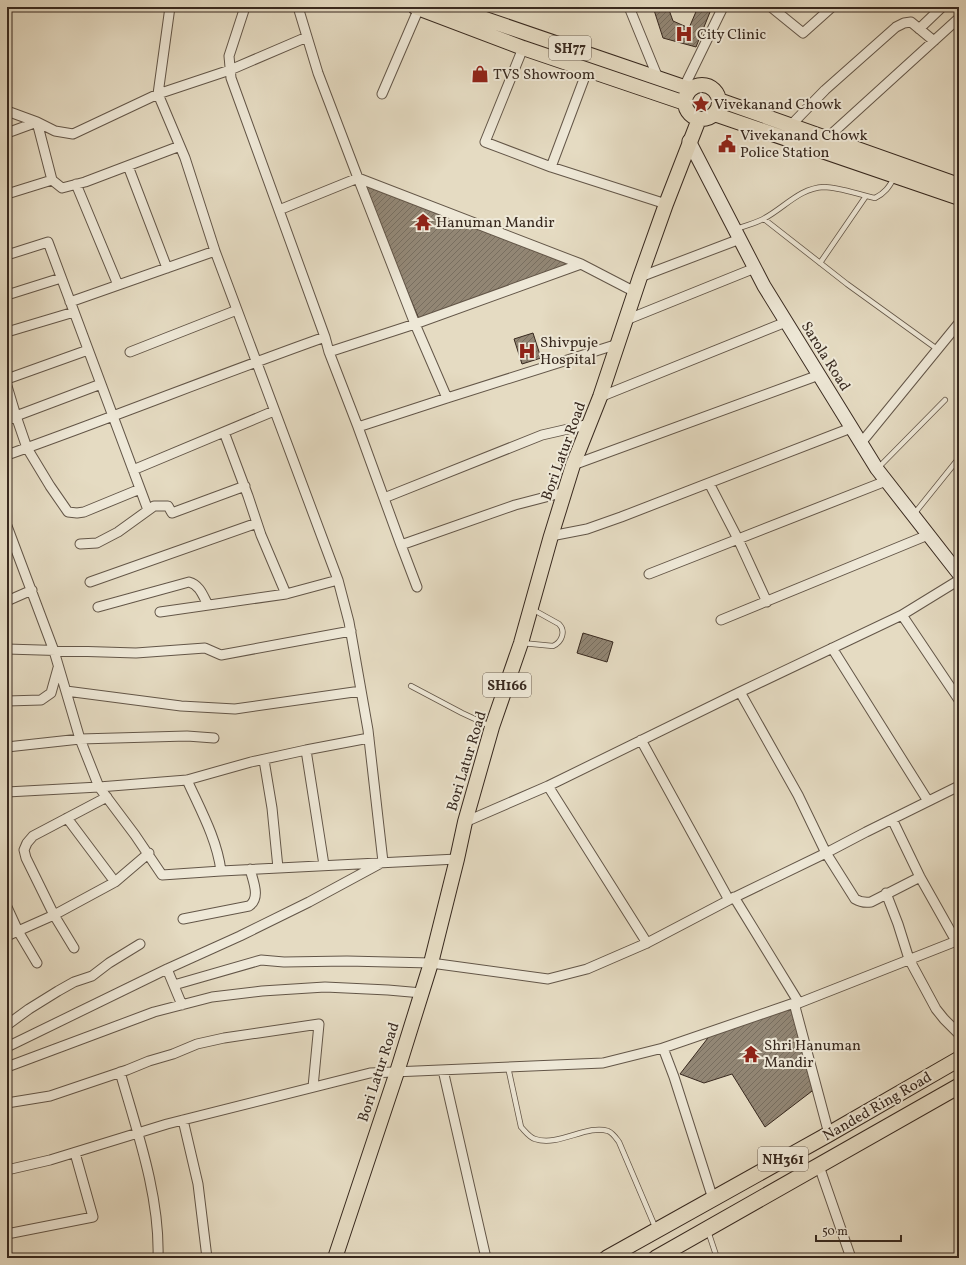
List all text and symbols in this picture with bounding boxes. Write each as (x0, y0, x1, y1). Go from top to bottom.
hospital icon: City Clinic (674, 24, 694, 44)
place label: City Clinic (697, 25, 767, 46)
road number: SH77 (549, 36, 591, 60)
shop icon: TVS Showroom (470, 64, 490, 84)
place label: TVS Showroom (493, 65, 595, 86)
place icon: Vivekanand Chowk (691, 94, 711, 114)
place label: Vivekanand Chowk (714, 95, 842, 116)
place label: Vivekanand Chowk Police Station (740, 126, 868, 164)
public building icon: Vivekanand Chowk Police Station (717, 134, 737, 154)
temple icon: Hanuman Mandir (413, 212, 433, 232)
place label: Hanuman Mandir (436, 213, 555, 234)
street label: Sarola Road (795, 318, 854, 396)
place label: Shivpuje Hospital (540, 333, 598, 371)
hospital icon: Shivpuje Hospital (517, 341, 537, 361)
street label: Bori Latur Road (537, 399, 592, 504)
road number: SH166 (483, 673, 531, 697)
street label: Bori Latur Road (442, 709, 493, 814)
street label: Bori Latur Road (353, 1020, 405, 1125)
place label: Shri Hanuman Mandir (764, 1036, 861, 1074)
temple icon: Shri Hanuman Mandir (741, 1044, 761, 1064)
street label: Nanded Ring Road (819, 1067, 936, 1147)
road number: NH361 (758, 1147, 808, 1171)
scale bar (816, 1217, 901, 1243)
text: 50 m (822, 1224, 848, 1240)

